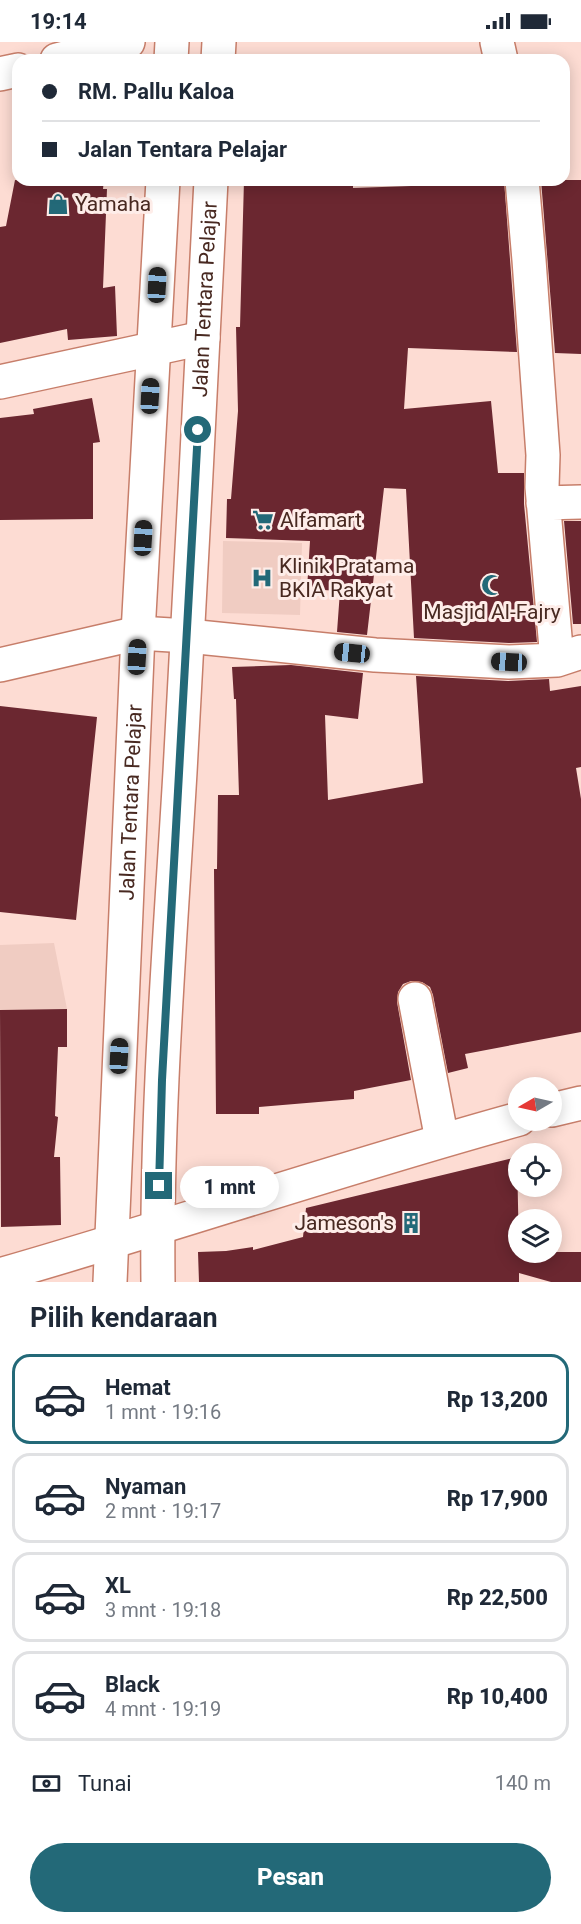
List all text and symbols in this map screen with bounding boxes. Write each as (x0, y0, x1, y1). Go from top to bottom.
text: 19:14 (30, 9, 87, 34)
text: RM. Pallu Kaloa (78, 79, 234, 104)
text: Jalan Tentara Pelajar (78, 137, 287, 162)
shop icon: Yamaha (46, 192, 70, 216)
place label: Yamaha (75, 192, 151, 216)
street label: Jalan Tentara Pelajar (188, 201, 222, 398)
car (147, 267, 167, 303)
car (140, 378, 160, 414)
route start (184, 416, 211, 443)
supermarket icon: Alfamart (251, 508, 275, 532)
place label: Alfamart (280, 508, 362, 532)
car (133, 520, 153, 556)
place label: Klinik Pratama BKIA Rakyat (279, 554, 414, 602)
hospital icon: Klinik Pratama BKIA Rakyat (250, 566, 274, 590)
mosque icon: Masjid Al-Fajry (480, 573, 504, 597)
place label: Masjid Al-Fajry (423, 600, 561, 624)
car (127, 639, 147, 675)
car (333, 642, 371, 664)
car (491, 652, 527, 672)
street label: Jalan Tentara Pelajar (114, 704, 147, 901)
car (109, 1038, 129, 1074)
north arrow (508, 1077, 562, 1131)
map controls (508, 1077, 562, 1263)
button: locate (508, 1143, 562, 1197)
callout: 1 mnt (180, 1165, 279, 1207)
route end (145, 1172, 172, 1199)
text: 1 mnt (204, 1175, 255, 1199)
button: layers (508, 1209, 562, 1263)
place label: Jameson's (294, 1211, 394, 1235)
building icon: Jameson's (399, 1211, 423, 1235)
text: Pilih kendaraan (30, 1302, 218, 1334)
icon: car (33, 1372, 87, 1426)
text: Hemat (105, 1375, 171, 1400)
text: Rp 13,200 (447, 1387, 548, 1412)
text: 1 mnt · 19:16 (105, 1400, 221, 1424)
icon: car (33, 1471, 87, 1525)
text: Nyaman (105, 1474, 186, 1499)
text: Rp 17,900 (447, 1486, 548, 1511)
text: 2 mnt · 19:17 (105, 1499, 221, 1523)
icon: car (33, 1570, 87, 1624)
text: XL (105, 1573, 131, 1598)
text: Rp 22,500 (447, 1585, 548, 1610)
text: 3 mnt · 19:18 (105, 1598, 221, 1622)
icon: car (33, 1669, 87, 1723)
text: Black (105, 1672, 160, 1697)
text: Rp 10,400 (447, 1684, 548, 1709)
text: 4 mnt · 19:19 (105, 1697, 221, 1721)
icon: cash (30, 1767, 63, 1800)
text: Tunai (78, 1771, 132, 1796)
text: 140 m (495, 1771, 551, 1795)
button: Pesan (30, 1843, 551, 1912)

